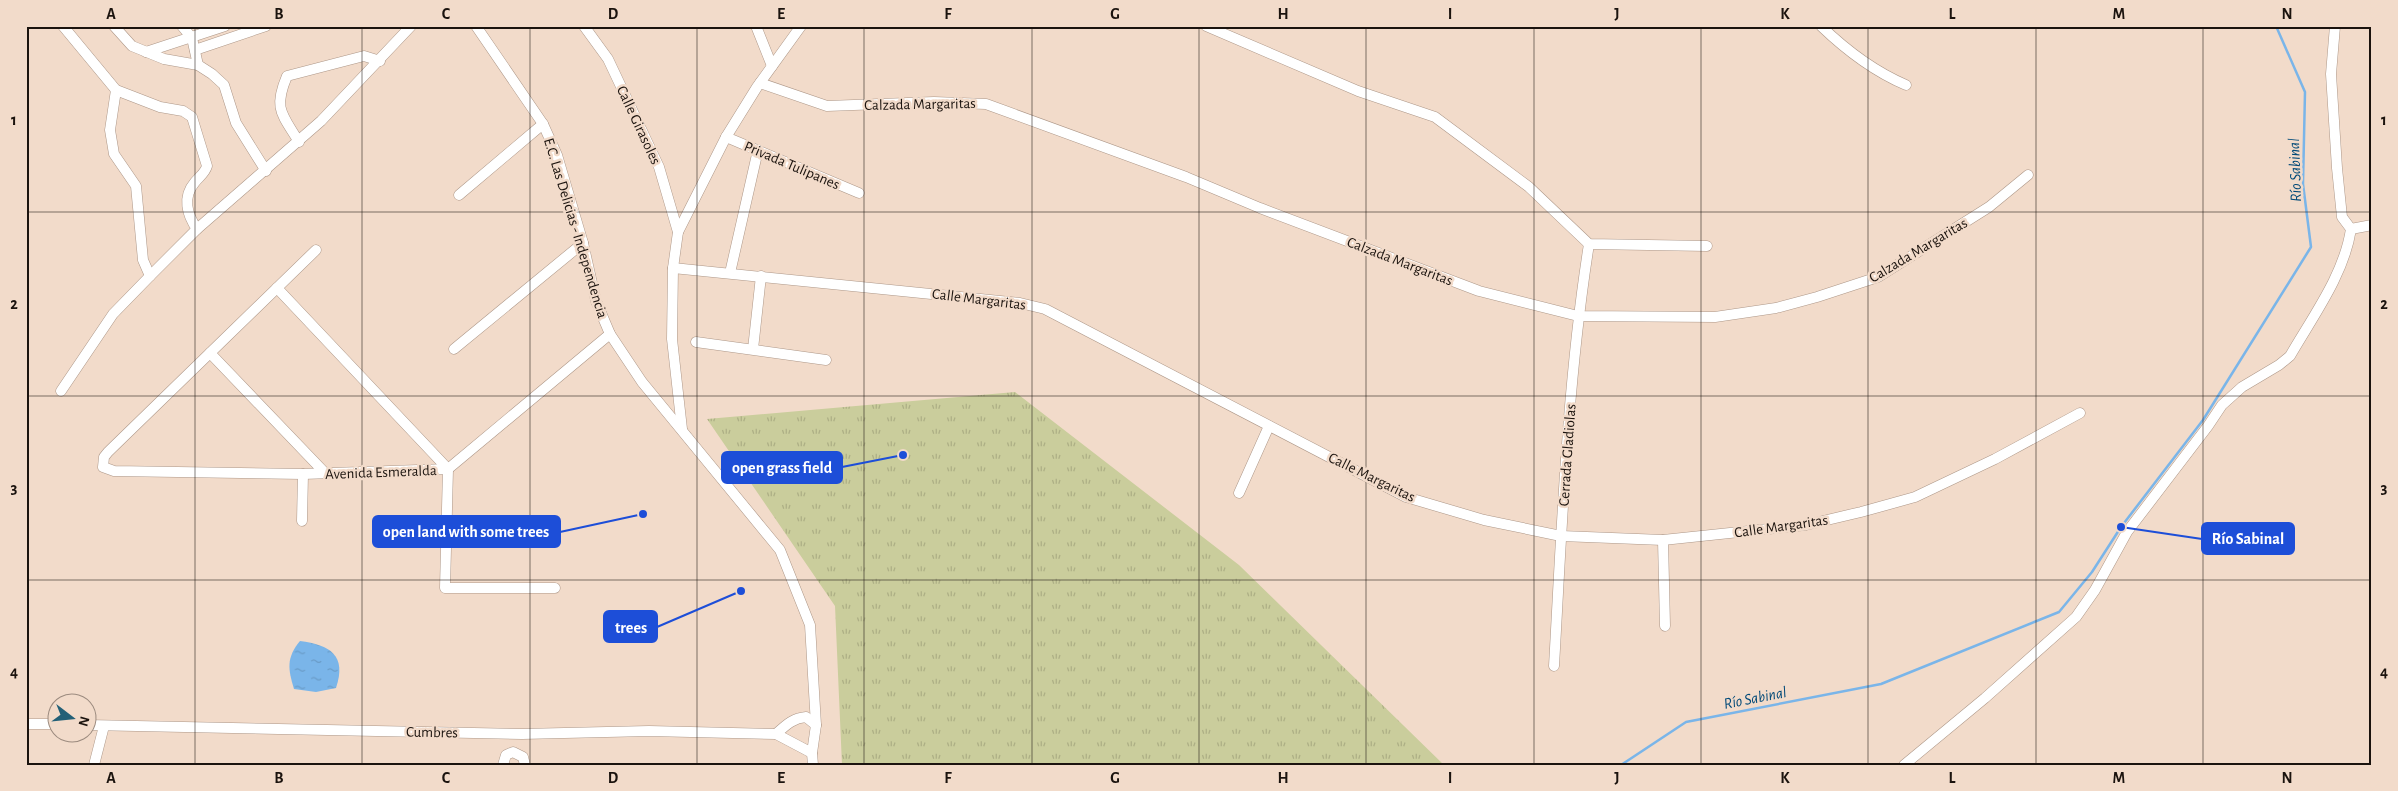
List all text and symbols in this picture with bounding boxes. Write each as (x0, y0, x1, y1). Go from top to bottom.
text: A (106, 6, 116, 22)
text: B (274, 6, 284, 22)
text: C (442, 6, 451, 22)
text: D (608, 6, 619, 22)
text: E (777, 6, 785, 22)
text: F (944, 6, 952, 22)
text: G (1110, 6, 1120, 22)
text: H (1277, 6, 1289, 22)
text: I (1448, 6, 1452, 22)
text: J (1614, 6, 1620, 22)
text: K (1780, 6, 1790, 22)
text: L (1949, 6, 1956, 22)
text: M (2113, 6, 2125, 22)
text: N (2281, 6, 2293, 22)
street label: Calle Girasoles (614, 84, 663, 167)
street label: Calzada Margaritas (864, 96, 976, 113)
text: 1 (11, 112, 17, 128)
text: 1 (2381, 112, 2387, 128)
street label: E.C. Las Delicias - Independencia (541, 136, 610, 320)
water label: Río Sabinal (2286, 138, 2304, 202)
street label: Privada Tulipanes (742, 139, 842, 192)
street label: Calzada Margaritas (1867, 215, 1970, 286)
street label: Calzada Margaritas (1345, 234, 1455, 288)
street label: Calle Margaritas (931, 286, 1027, 313)
text: 2 (10, 296, 18, 312)
text: 2 (2380, 296, 2388, 312)
street label: Cerrada Gladiolas (1556, 403, 1579, 507)
street label: Calle Margaritas (1326, 450, 1418, 505)
callout: open grass field (722, 452, 842, 483)
text: open grass field (732, 460, 833, 476)
street label: Avenida Esmeralda (325, 463, 437, 482)
text: 3 (11, 480, 18, 496)
text: 3 (2381, 480, 2388, 496)
street label: Calle Margaritas (1733, 512, 1829, 540)
callout: open land with some trees (373, 516, 560, 547)
callout: Río Sabinal (2202, 523, 2294, 554)
text: open land with some trees (383, 524, 549, 540)
text: Río Sabinal (2212, 531, 2284, 547)
callout: trees (604, 611, 657, 642)
text: trees (615, 620, 647, 636)
text: 4 (10, 664, 18, 680)
text: 4 (2380, 664, 2388, 680)
water label: Río Sabinal (1722, 684, 1788, 712)
north arrow (48, 694, 98, 744)
text: N (75, 715, 92, 728)
street label: Cumbres (406, 725, 458, 740)
text: A (106, 770, 116, 786)
text: B (274, 770, 284, 786)
text: C (442, 770, 451, 786)
text: D (608, 770, 619, 786)
text: E (777, 770, 785, 786)
text: F (944, 770, 952, 786)
text: G (1110, 770, 1120, 786)
text: H (1277, 770, 1289, 786)
text: I (1448, 770, 1452, 786)
text: J (1614, 770, 1620, 786)
text: K (1780, 770, 1790, 786)
text: L (1949, 770, 1956, 786)
text: M (2113, 770, 2125, 786)
text: N (2281, 770, 2293, 786)

